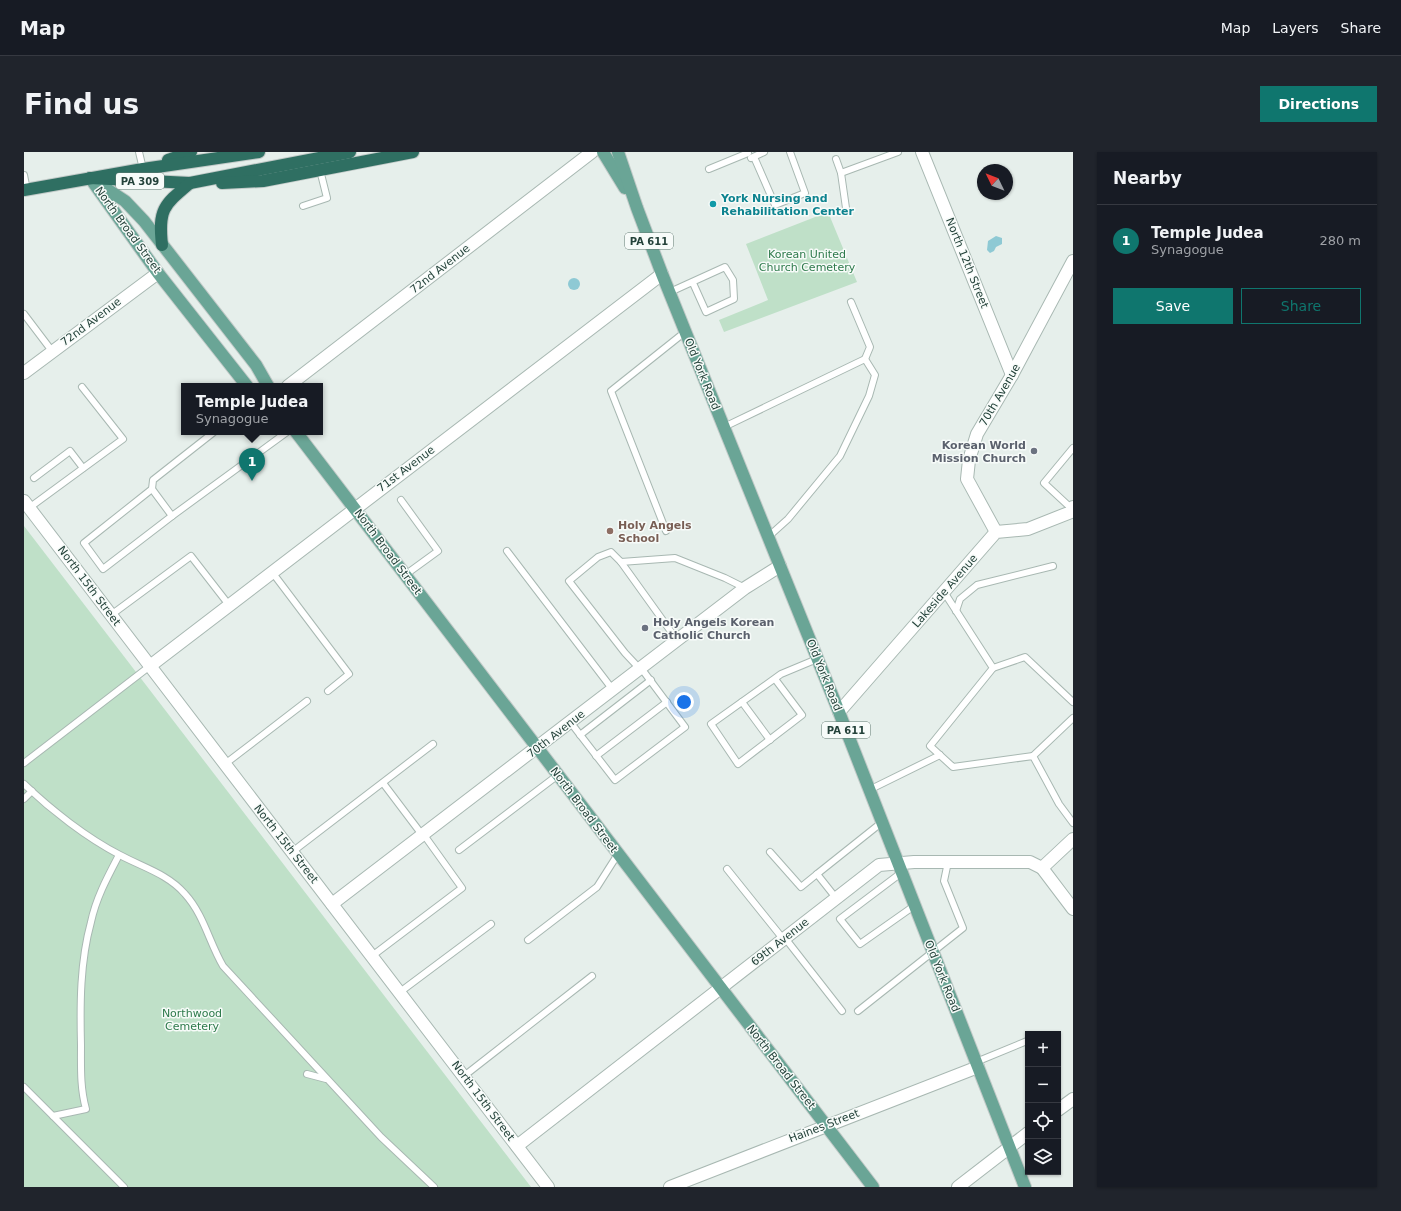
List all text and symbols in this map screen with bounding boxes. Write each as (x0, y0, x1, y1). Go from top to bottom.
text: Map (20, 17, 65, 39)
text: Map (1221, 20, 1250, 36)
text: Layers (1272, 20, 1319, 36)
text: Share (1341, 20, 1381, 36)
button: Directions (1260, 86, 1377, 122)
text: Find us (24, 88, 139, 121)
north arrow (977, 164, 1013, 200)
text: Nearby (1113, 168, 1182, 188)
road number: PA 309 (116, 173, 164, 189)
street label: North Broad Street (92, 184, 164, 276)
place label: York Nursing and Rehabilitation Center (720, 192, 854, 218)
marker: York Nursing and Rehabilitation Center (708, 199, 718, 209)
street label: North 12th Street (943, 216, 991, 311)
text: Temple Judea (1151, 224, 1264, 242)
road number: PA 611 (625, 233, 673, 249)
text: 1 (1121, 233, 1131, 248)
text: 280 m (1319, 233, 1361, 248)
street label: 72nd Avenue (408, 241, 473, 296)
text: Synagogue (1151, 242, 1224, 257)
park label: Korean United Church Cemetery (759, 248, 856, 274)
button: Save (1113, 288, 1233, 324)
button: Share (1241, 288, 1361, 324)
street label: 72nd Avenue (58, 295, 124, 349)
street label: Old York Road (682, 336, 722, 412)
street label: 70th Avenue (977, 361, 1023, 428)
popup (181, 383, 323, 435)
text: Temple Judea (196, 393, 308, 411)
text: Synagogue (196, 411, 269, 426)
place label: Korean World Mission Church (932, 439, 1026, 465)
street label: 71st Avenue (375, 443, 437, 495)
marker: Korean World Mission Church (1029, 446, 1039, 456)
pin: 1 (239, 448, 265, 481)
street label: North Broad Street (352, 507, 425, 598)
place label: Holy Angels School (618, 519, 692, 545)
marker: Holy Angels School (605, 526, 615, 536)
street label: North 15th Street (55, 544, 124, 629)
street label: Lakeside Avenue (910, 552, 980, 630)
place label: Holy Angels Korean Catholic Church (653, 616, 774, 642)
marker: Holy Angels Korean Catholic Church (640, 623, 650, 633)
street label: Old York Road (804, 637, 844, 713)
your location (674, 692, 694, 712)
street label: 70th Avenue (525, 707, 588, 761)
road number: PA 611 (822, 722, 870, 738)
street label: North Broad Street (548, 765, 621, 856)
street label: North 15th Street (251, 802, 321, 887)
street label: 69th Avenue (749, 915, 812, 969)
street label: Old York Road (922, 938, 962, 1014)
park label: Northwood Cemetery (162, 1007, 222, 1033)
street label: North Broad Street (744, 1022, 818, 1112)
map controls (1025, 1031, 1061, 1175)
button: + (1025, 1031, 1061, 1067)
street label: North 15th Street (449, 1059, 518, 1144)
button: − (1025, 1067, 1061, 1103)
button: locate (1025, 1103, 1061, 1139)
street label: Haines Street (787, 1106, 862, 1145)
button: layers (1025, 1139, 1061, 1175)

